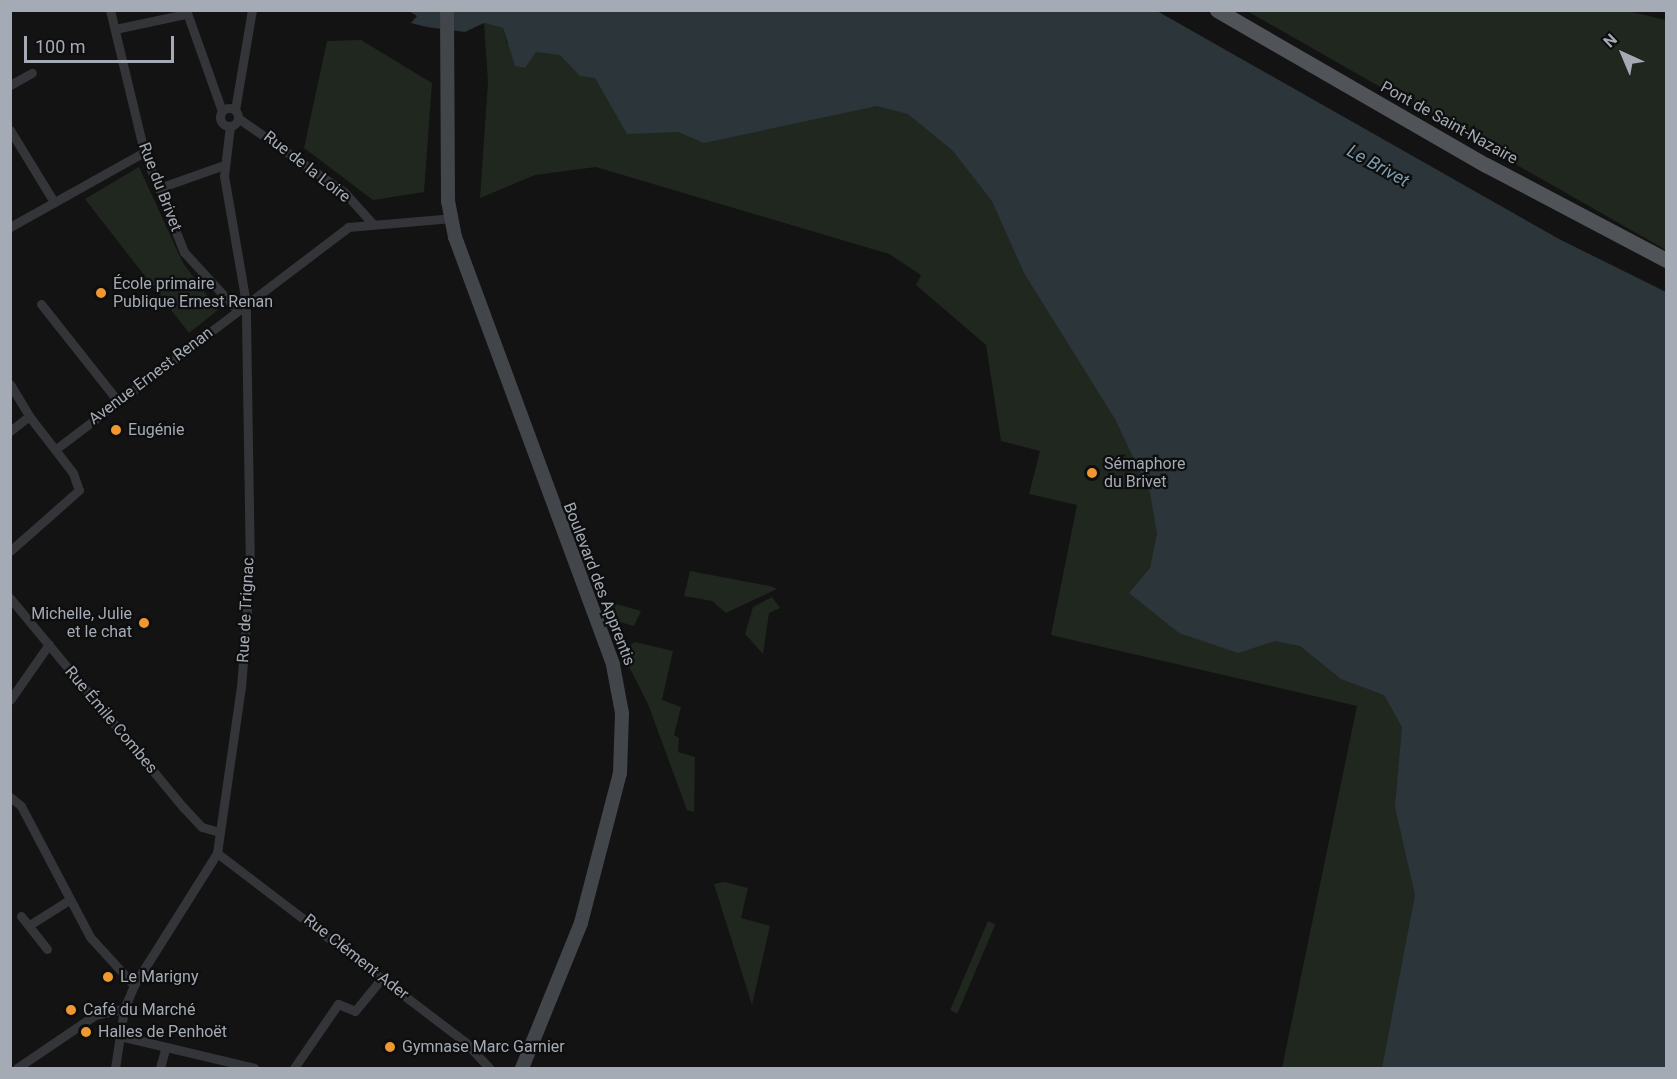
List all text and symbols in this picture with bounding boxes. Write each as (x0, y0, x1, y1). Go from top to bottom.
scale bar (27, 24, 177, 62)
north arrow (1593, 24, 1653, 84)
text: N (1599, 30, 1621, 51)
text: 100 m (35, 36, 86, 57)
street label: Pont de Saint-Nazaire (1377, 77, 1521, 169)
street label: Rue de la Loire (260, 127, 354, 207)
street label: Rue du Brivet (134, 140, 186, 234)
water label: Le Brivet (1343, 140, 1413, 192)
place label: École primaire Publique Ernest Renan (113, 274, 273, 312)
marker: École primaire Publique Ernest Renan (94, 286, 108, 300)
street label: Avenue Ernest Renan (85, 323, 217, 429)
place label: Eugénie (128, 420, 184, 440)
marker: Eugénie (109, 423, 123, 437)
place label: Sémaphore du Brivet (1104, 454, 1185, 492)
marker: Sémaphore du Brivet (1085, 466, 1099, 480)
street label: Boulevard des Apprentis (559, 500, 639, 668)
street label: Rue de Trignac (234, 557, 258, 663)
place label: Michelle, Julie et le chat (31, 604, 132, 642)
marker: Michelle, Julie et le chat (137, 616, 151, 630)
street label: Rue Émile Combes (61, 663, 161, 777)
street label: Rue Clément Ader (300, 910, 412, 1004)
place label: Le Marigny (120, 967, 198, 987)
marker: Le Marigny (101, 970, 115, 984)
place label: Café du Marché (83, 1000, 195, 1020)
marker: Café du Marché (64, 1003, 78, 1017)
place label: Halles de Penhoët (98, 1022, 227, 1042)
marker: Halles de Penhoët (79, 1025, 93, 1039)
place label: Gymnase Marc Garnier (402, 1037, 565, 1057)
marker: Gymnase Marc Garnier (383, 1040, 397, 1054)

